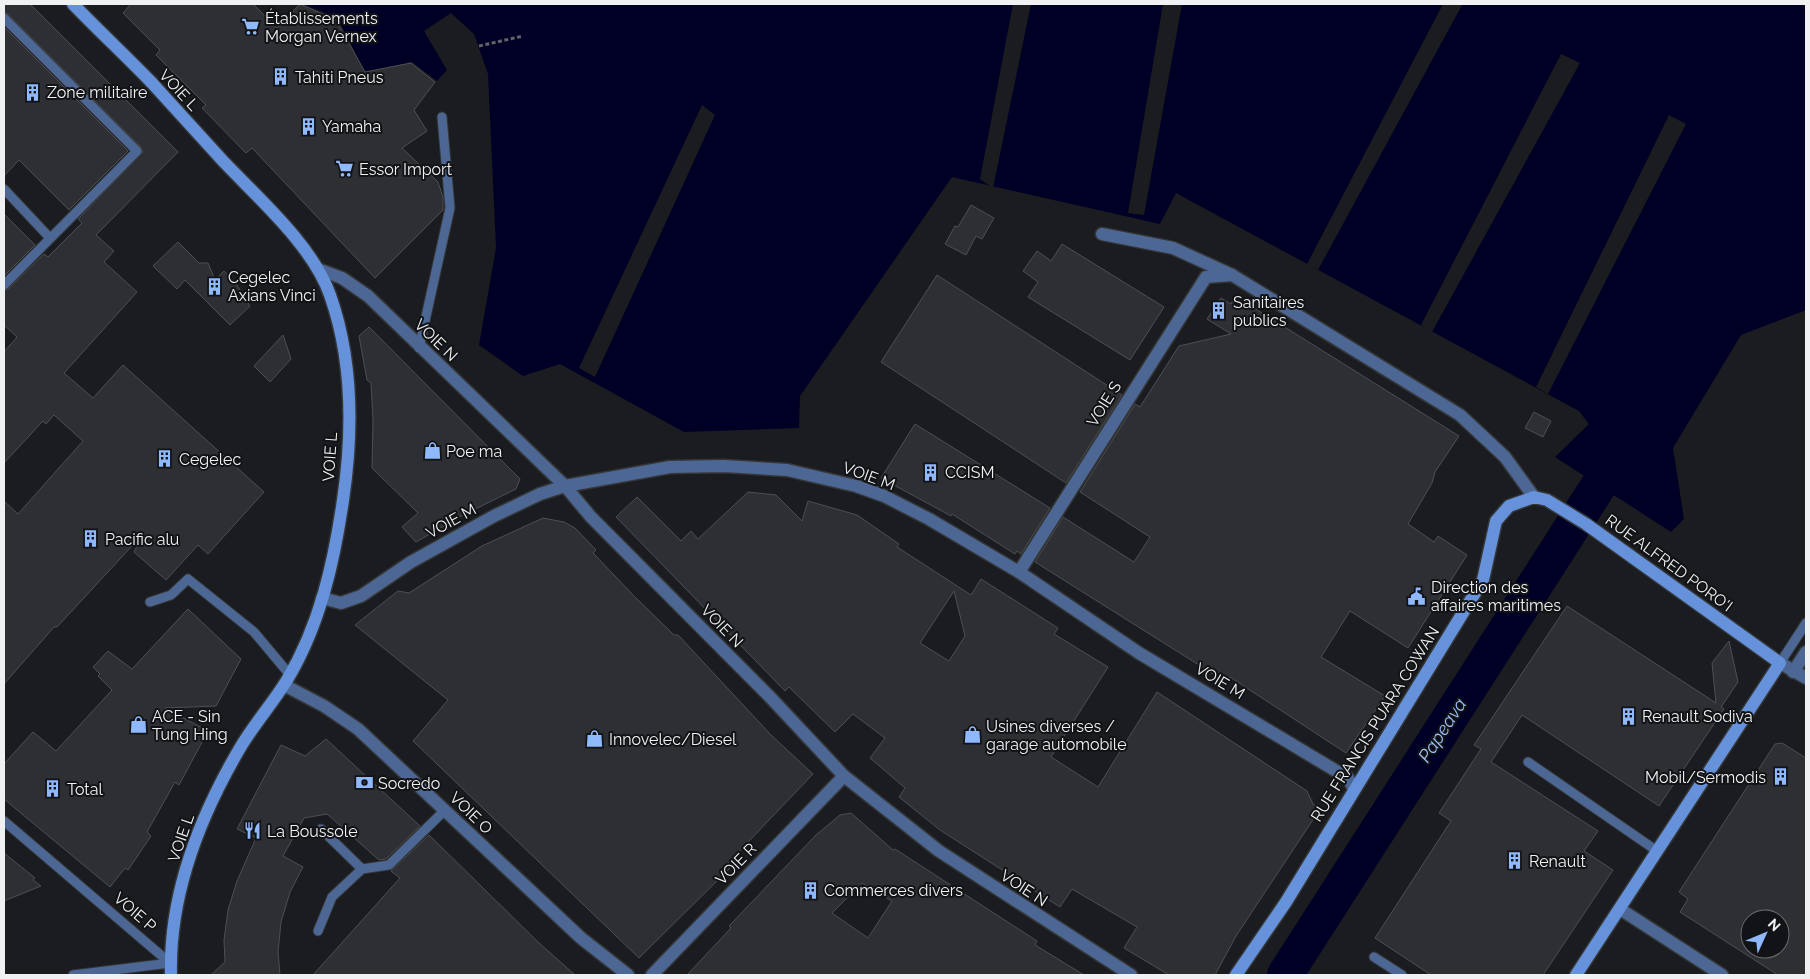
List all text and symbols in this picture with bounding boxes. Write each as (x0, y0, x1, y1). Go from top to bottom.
place label: Établissements Morgan Vernex (265, 8, 378, 46)
supermarket icon: Établissements Morgan Vernex (241, 17, 261, 37)
street label: VOIE L (155, 65, 203, 115)
building icon: Tahiti Pneus (271, 67, 291, 87)
place label: Tahiti Pneus (295, 68, 384, 87)
building icon: Zone militaire (23, 82, 43, 102)
place label: Zone militaire (47, 83, 147, 102)
building icon: Yamaha (298, 116, 318, 136)
place label: Yamaha (322, 117, 381, 136)
supermarket icon: Essor Import (335, 159, 355, 179)
place label: Essor Import (359, 160, 453, 179)
place label: Cegelec Axians Vinci (228, 268, 316, 305)
building icon: Cegelec Axians Vinci (204, 276, 224, 296)
place label: Sanitaires publics (1233, 293, 1305, 330)
building icon: Sanitaires publics (1209, 301, 1229, 321)
street label: VOIE N (410, 315, 462, 365)
street label: VOIE S (1083, 378, 1125, 430)
street label: VOIE L (319, 431, 341, 482)
shop icon: Poe ma (422, 441, 442, 461)
place label: Poe ma (446, 442, 502, 461)
building icon: Cegelec (155, 449, 175, 469)
place label: Cegelec (179, 450, 241, 469)
street label: VOIE M (840, 458, 898, 494)
building icon: CCISM (921, 462, 941, 482)
place label: CCISM (945, 463, 995, 482)
street label: VOIE M (423, 500, 479, 542)
street label: RUE ALFRED PORO'I (1602, 510, 1736, 616)
building icon: Pacific alu (81, 529, 101, 549)
place label: Pacific alu (105, 530, 179, 549)
place label: Direction des affaires maritimes (1431, 578, 1561, 615)
public building icon: Direction des affaires maritimes (1407, 586, 1427, 606)
street label: VOIE N (697, 600, 747, 652)
street label: RUE FRANCIS PUARA COWAN (1307, 623, 1443, 825)
street label: VOIE M (1192, 659, 1248, 703)
water label: Papeava (1414, 694, 1471, 766)
building icon: Renault Sodiva (1618, 706, 1638, 726)
place label: ACE - Sin Tung Hing (152, 707, 228, 744)
place label: Renault Sodiva (1642, 707, 1753, 726)
shop icon: ACE - Sin Tung Hing (128, 715, 148, 735)
place label: Usines diverses / garage automobile (986, 717, 1127, 754)
shop icon: Usines diverses / garage automobile (962, 725, 982, 745)
shop icon: Innovelec/Diesel (585, 729, 605, 749)
place label: Innovelec/Diesel (609, 730, 737, 749)
building icon: Mobil/Sermodis (1770, 767, 1790, 787)
place label: Mobil/Sermodis (1645, 768, 1766, 787)
bank icon: Socredo (354, 773, 374, 793)
place label: Socredo (378, 774, 440, 793)
building icon: Total (43, 779, 63, 799)
place label: Total (67, 780, 103, 799)
street label: VOIE O (446, 788, 496, 838)
street label: VOIE L (164, 811, 198, 865)
restaurant icon: La Boussole (243, 821, 263, 841)
place label: La Boussole (267, 822, 358, 841)
street label: VOIE R (712, 839, 760, 889)
building icon: Renault (1505, 851, 1525, 871)
place label: Renault (1529, 852, 1586, 871)
street label: VOIE N (997, 866, 1051, 910)
building icon: Commerces divers (800, 880, 820, 900)
place label: Commerces divers (824, 881, 963, 900)
street label: VOIE P (110, 888, 160, 936)
north arrow (1740, 909, 1790, 959)
text: N (1765, 916, 1784, 934)

